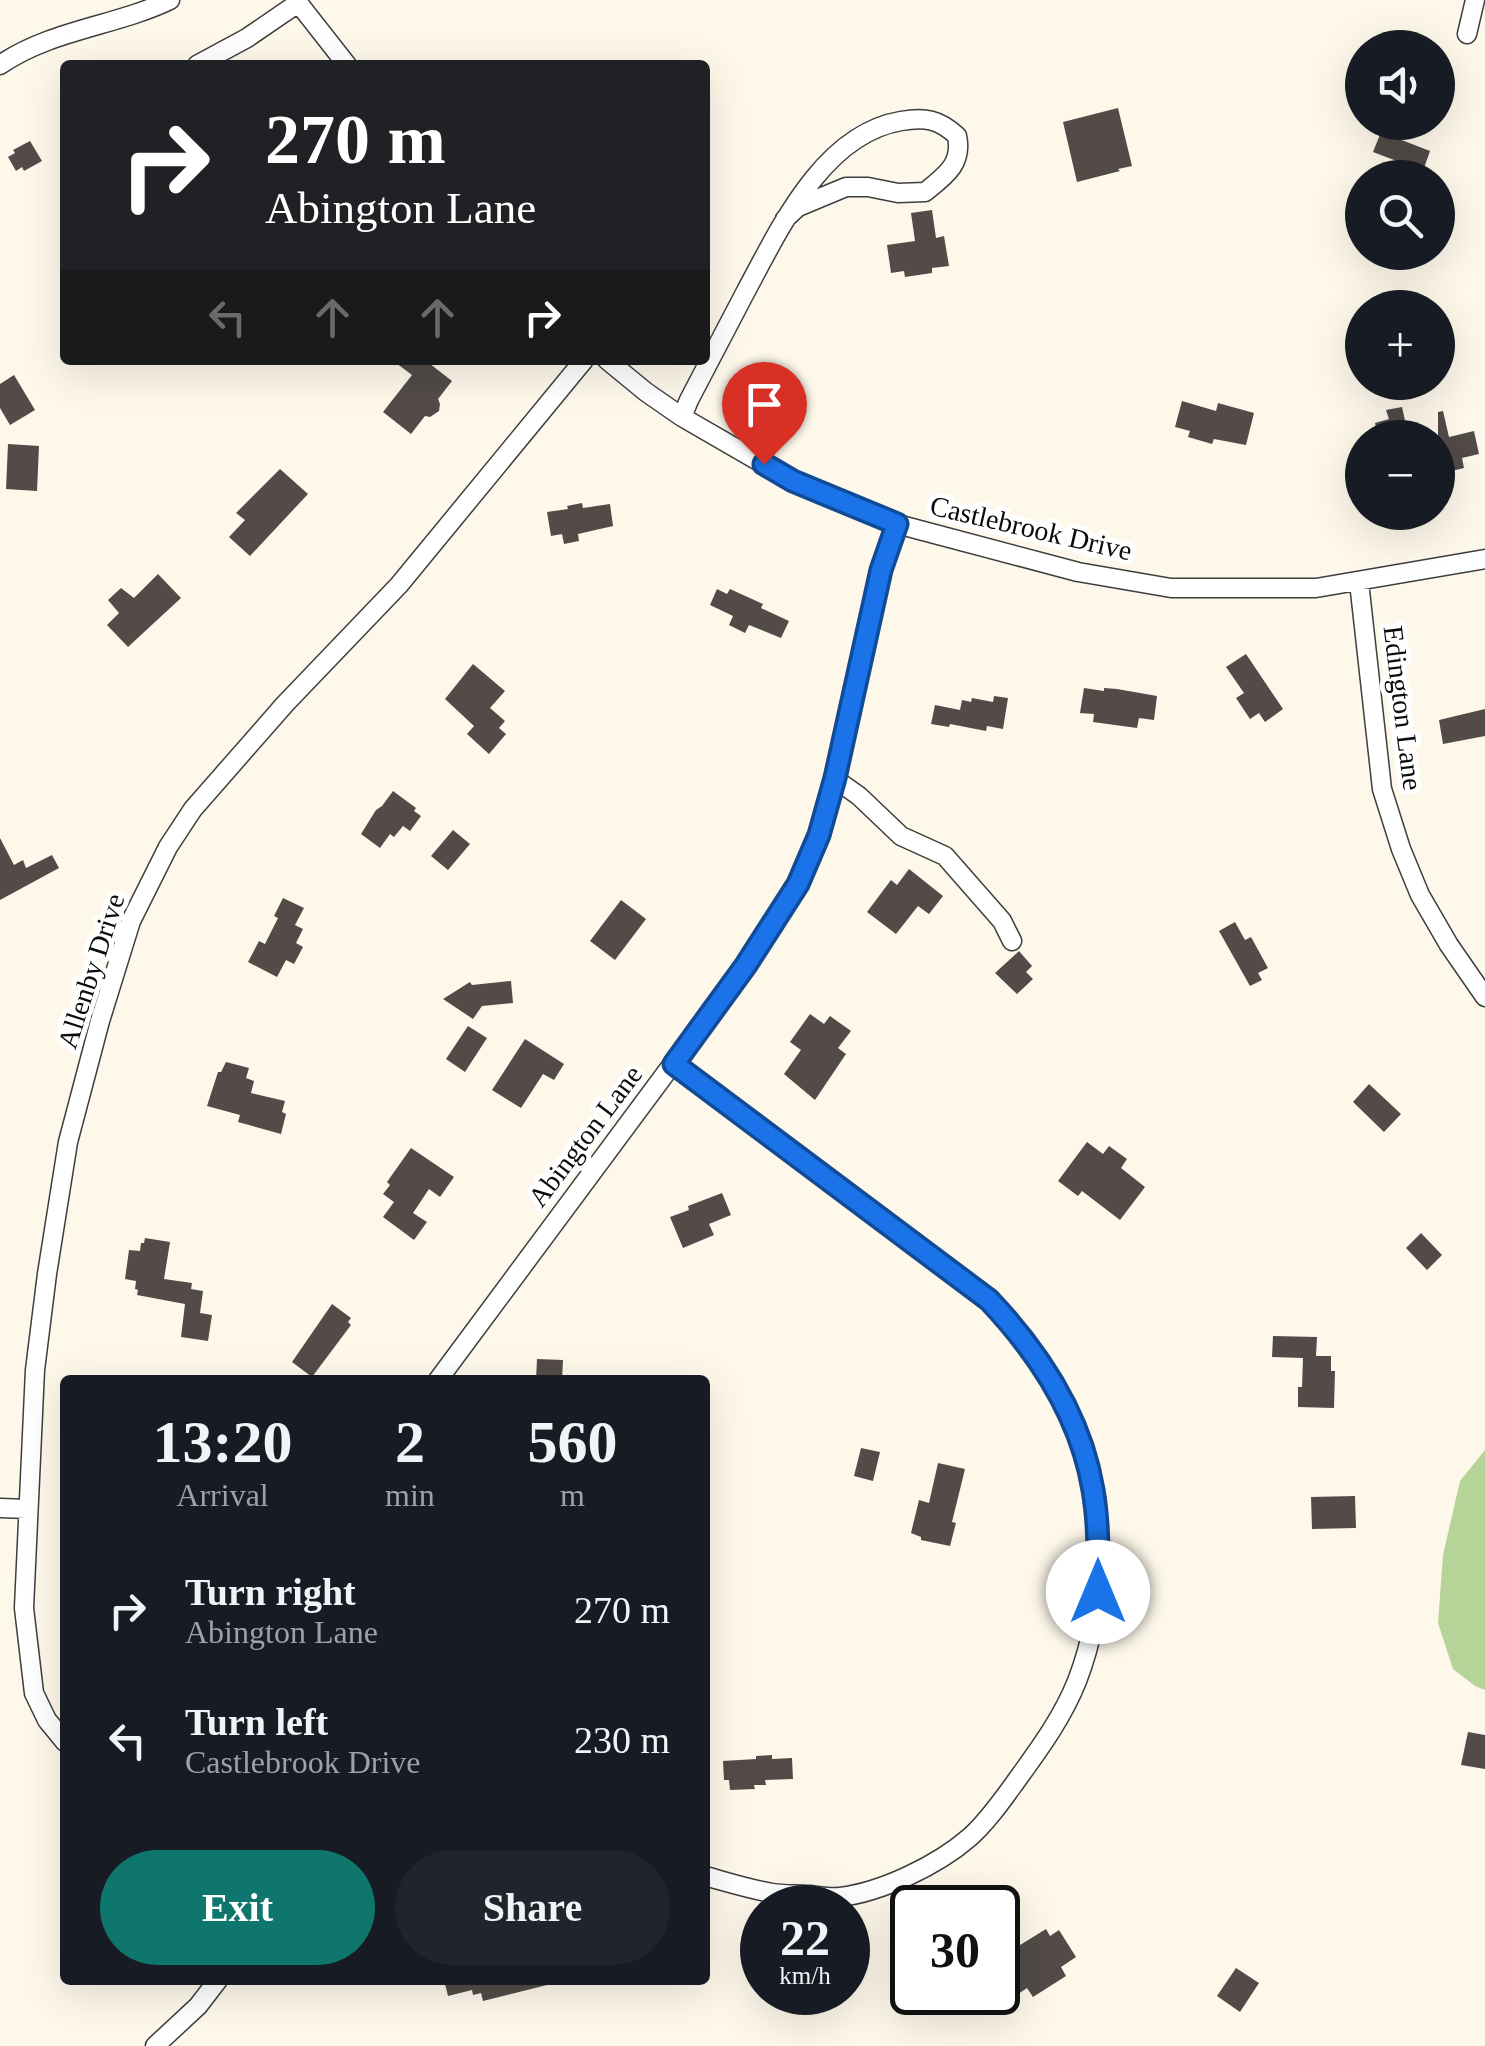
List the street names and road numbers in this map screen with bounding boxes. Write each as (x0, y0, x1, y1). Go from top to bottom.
street label: Castlebrook Drive (927, 490, 1135, 566)
street label: Edington Lane (1378, 624, 1428, 792)
street label: Allenby Drive (51, 890, 131, 1052)
street label: Abington Lane (522, 1059, 648, 1213)

